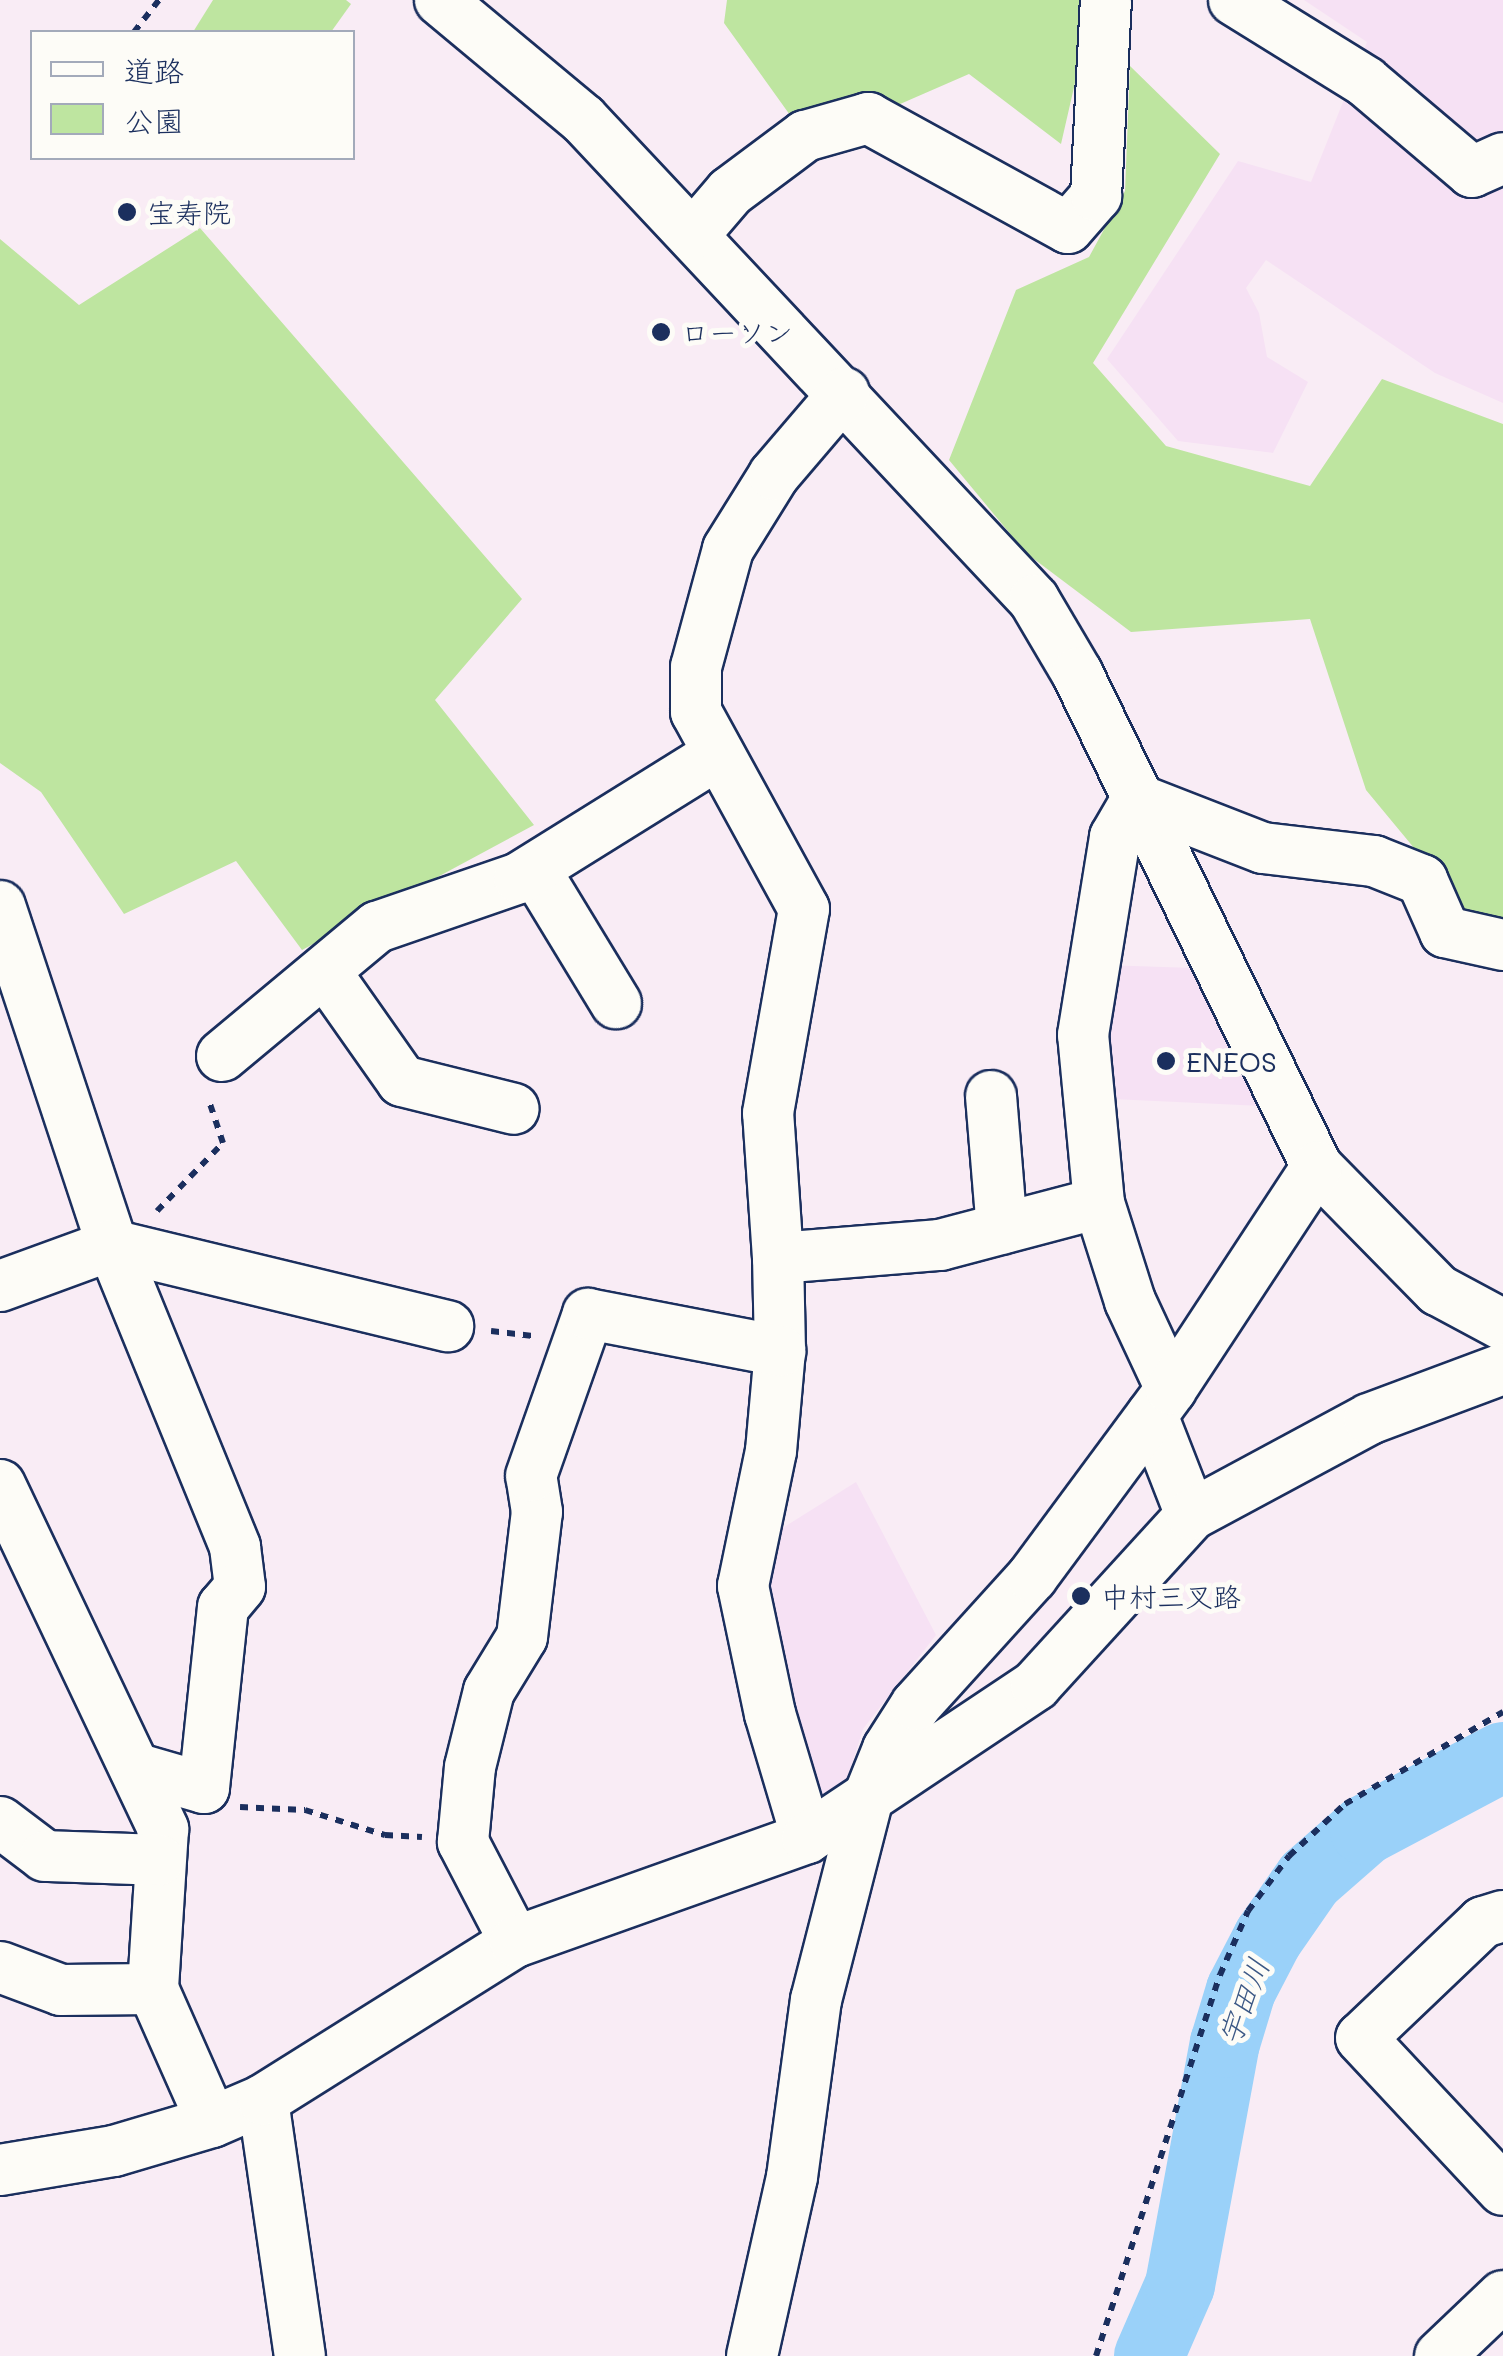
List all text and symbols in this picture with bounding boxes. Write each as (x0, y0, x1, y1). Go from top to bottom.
legend (30, 30, 355, 160)
text: 道路 (124, 50, 184, 90)
text: 公園 (124, 100, 184, 140)
place label: 宝寿院 (147, 195, 231, 229)
marker: 宝寿院 (116, 201, 138, 223)
place label: ローソン (681, 315, 793, 349)
marker: ローソン (650, 321, 672, 343)
place label: ENEOS (1186, 1044, 1277, 1078)
marker: ENEOS (1155, 1050, 1177, 1072)
place label: 中村三叉路 (1101, 1579, 1241, 1613)
marker: 中村三叉路 (1070, 1585, 1092, 1607)
water label: 宇田川 (1210, 1953, 1276, 2049)

